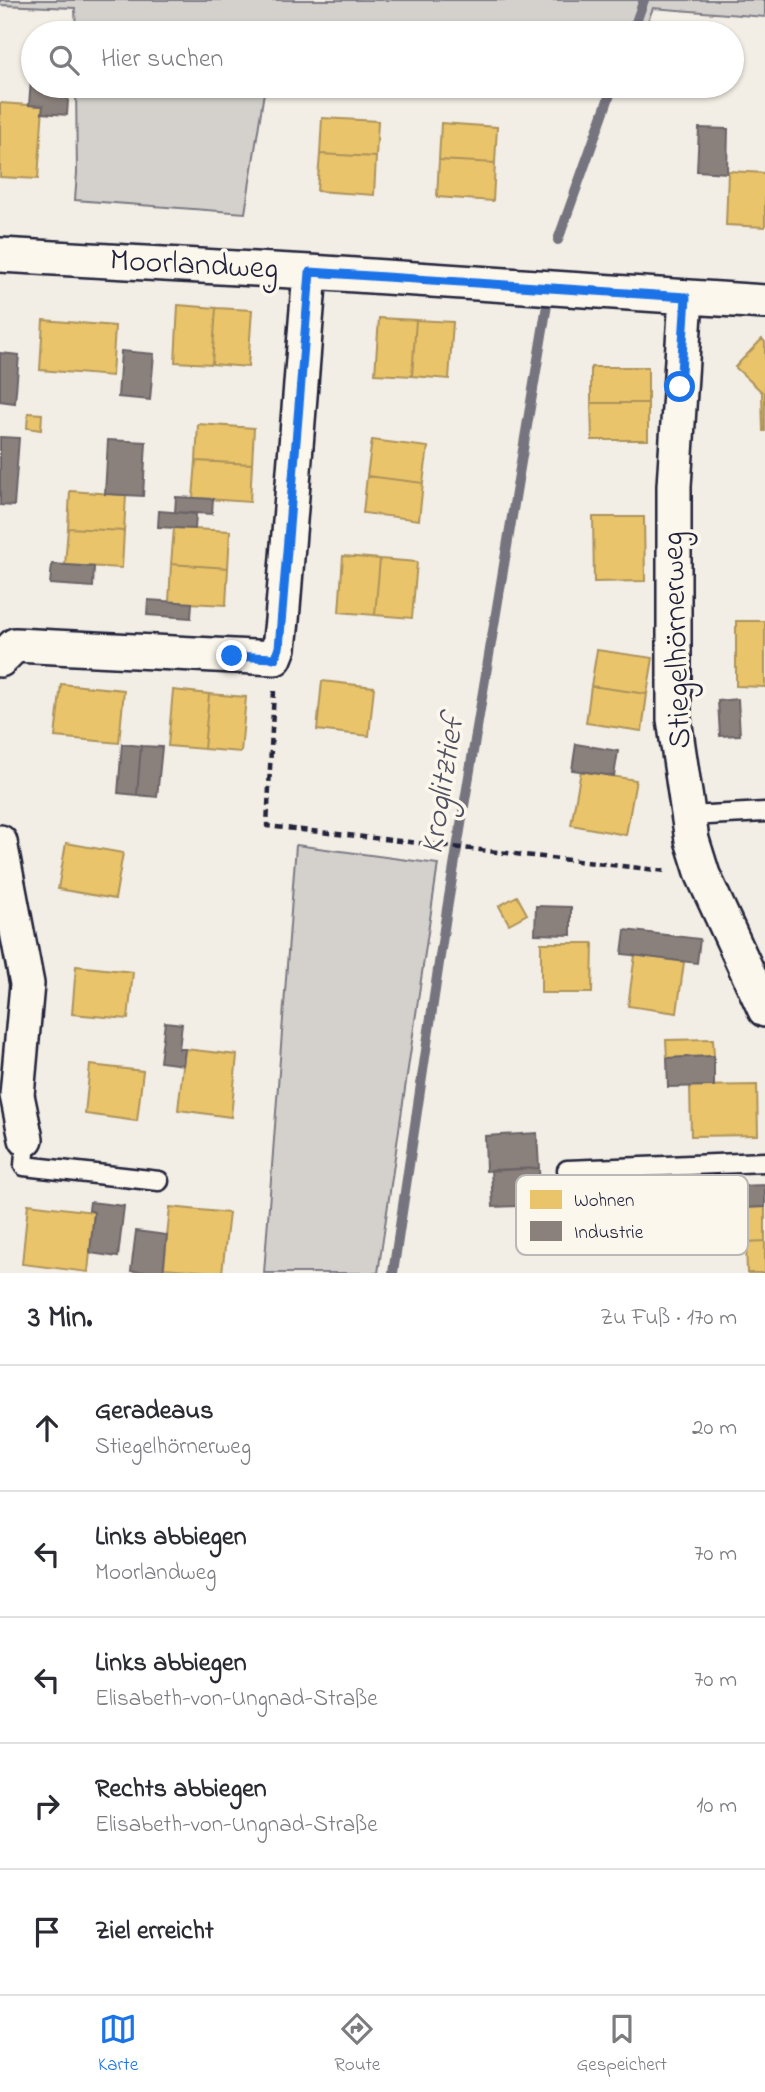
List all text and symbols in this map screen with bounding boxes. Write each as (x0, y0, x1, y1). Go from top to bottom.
search box (21, 21, 744, 98)
icon: search (45, 41, 83, 79)
text: Hier suchen (101, 41, 223, 79)
street label: Moorlandweg (108, 238, 280, 294)
route start (664, 371, 695, 402)
street label: Stiegelhörnerweg (651, 531, 705, 749)
route end (216, 640, 247, 671)
water label: Kroglitztief (409, 706, 481, 858)
legend (516, 1175, 748, 1255)
text: Wohnen (574, 1188, 634, 1215)
text: Industrie (574, 1220, 644, 1247)
text: 3 Min. (28, 1297, 92, 1341)
text: Zu Fuß · 170 m (600, 1302, 737, 1335)
text: Geradeaus (95, 1393, 213, 1431)
icon: ahead (28, 1409, 66, 1447)
text: 20 m (692, 1412, 737, 1445)
text: Stiegelhörnerweg (95, 1431, 251, 1464)
text: Links abbiegen (95, 1519, 246, 1557)
icon: left (28, 1535, 66, 1573)
text: 70 m (694, 1538, 737, 1571)
text: Moorlandweg (95, 1557, 216, 1590)
text: Links abbiegen (95, 1645, 246, 1683)
icon: left (28, 1661, 66, 1699)
text: 70 m (694, 1664, 737, 1697)
text: Elisabeth-von-Ungnad-Straße (95, 1683, 378, 1716)
text: Rechts abbiegen (95, 1771, 267, 1809)
icon: right (28, 1787, 66, 1825)
text: 10 m (696, 1790, 737, 1823)
text: Elisabeth-von-Ungnad-Straße (95, 1809, 378, 1842)
icon: arrive (28, 1913, 66, 1951)
text: Ziel erreicht (95, 1913, 214, 1951)
tab: Karte (98, 2010, 138, 2079)
tab: Route (334, 2010, 380, 2079)
tab: Gespeichert (576, 2010, 667, 2079)

